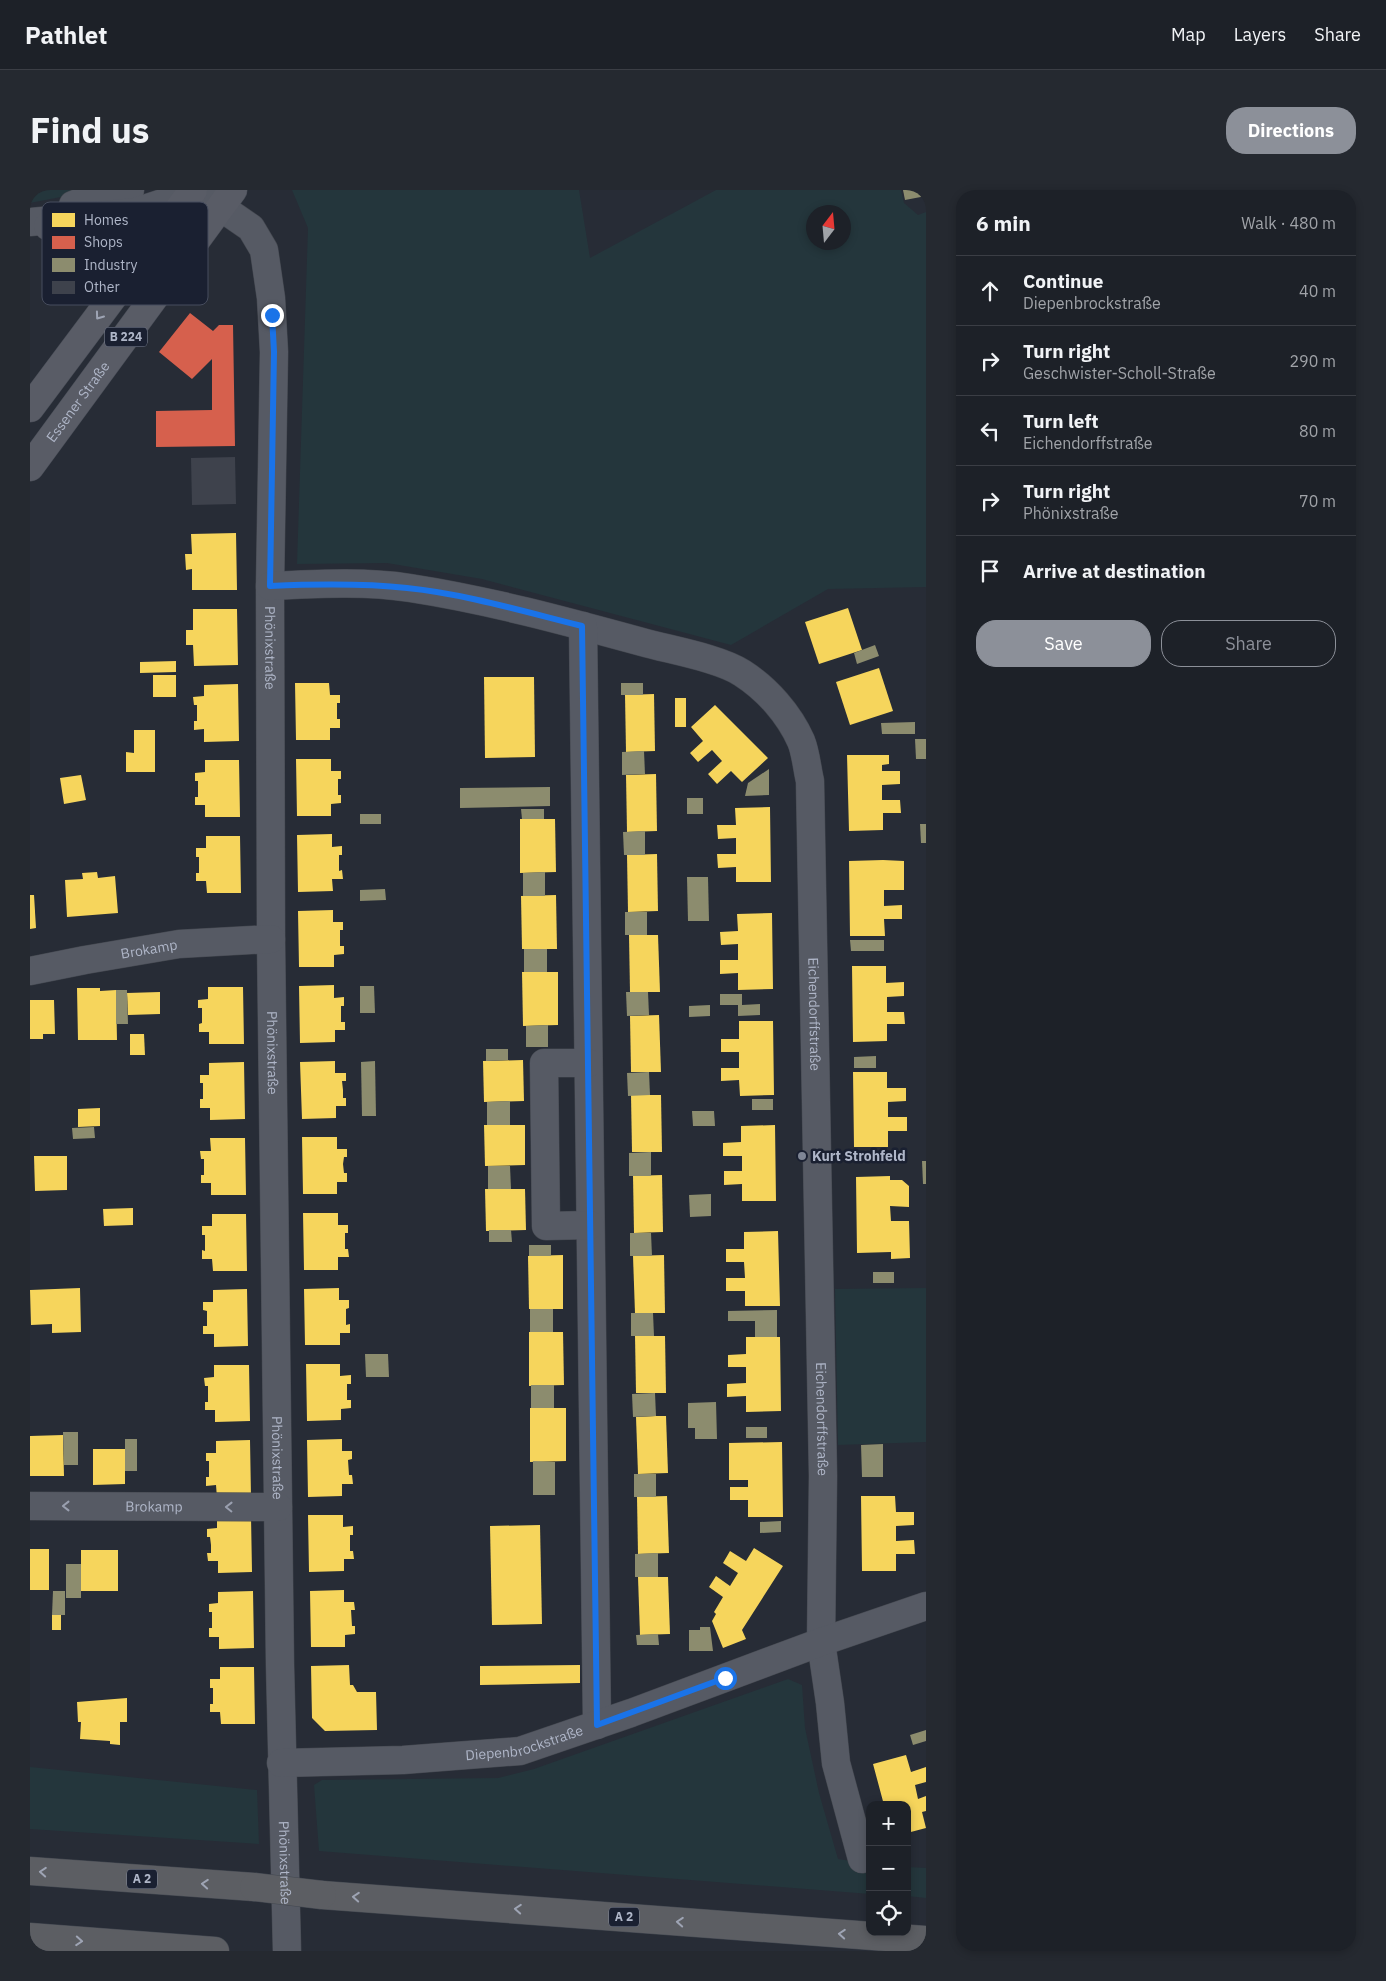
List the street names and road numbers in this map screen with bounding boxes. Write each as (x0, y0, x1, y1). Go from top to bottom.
road number: B 224 (105, 328, 147, 346)
street label: Essener Straße (42, 357, 114, 446)
street label: Phönixstraße (261, 606, 279, 690)
street label: Brokamp (119, 935, 179, 963)
street label: Eichendorffstraße (804, 957, 824, 1071)
street label: Phönixstraße (263, 1011, 282, 1095)
street label: Eichendorffstraße (812, 1362, 832, 1476)
street label: Phönixstraße (268, 1416, 287, 1500)
street label: Brokamp (125, 1497, 183, 1516)
street label: Diepenbrockstraße (465, 1721, 586, 1764)
street label: Phönixstraße (275, 1821, 295, 1905)
road number: A 2 (127, 1870, 157, 1888)
road number: A 2 (609, 1908, 639, 1926)

